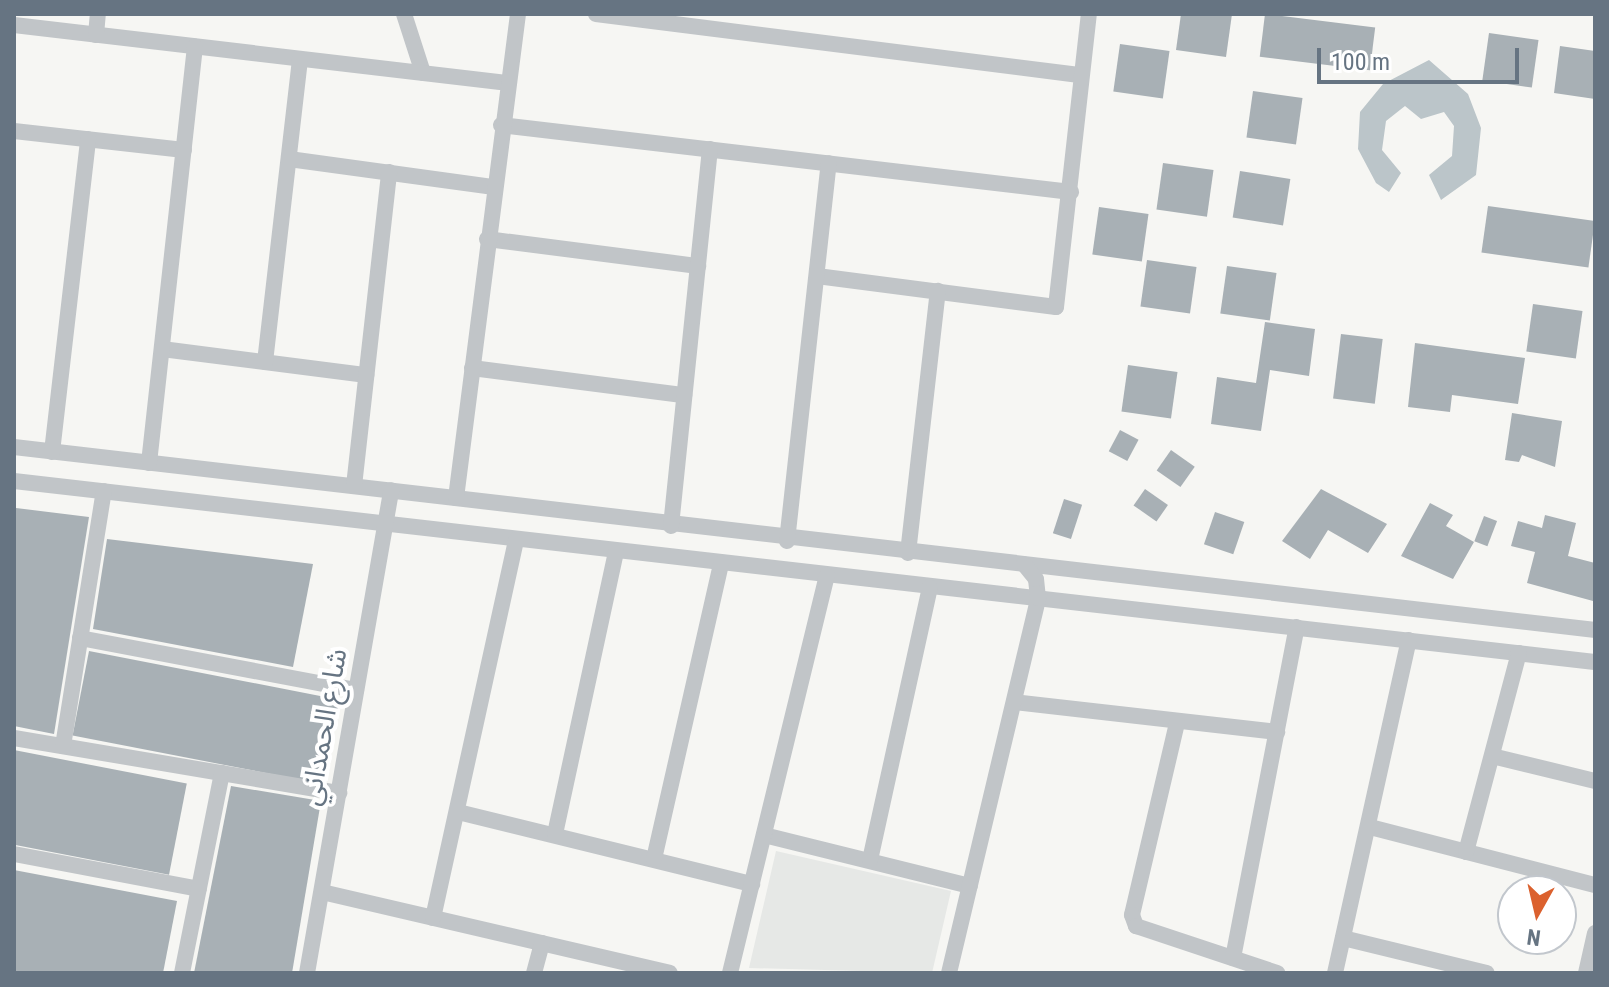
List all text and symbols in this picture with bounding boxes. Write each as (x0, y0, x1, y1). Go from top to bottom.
scale bar (1321, 32, 1523, 82)
text: 100 m (1331, 48, 1390, 76)
street label: شارع الحمداني (294, 646, 354, 808)
north arrow (1497, 875, 1577, 955)
text: N (1525, 924, 1542, 951)

